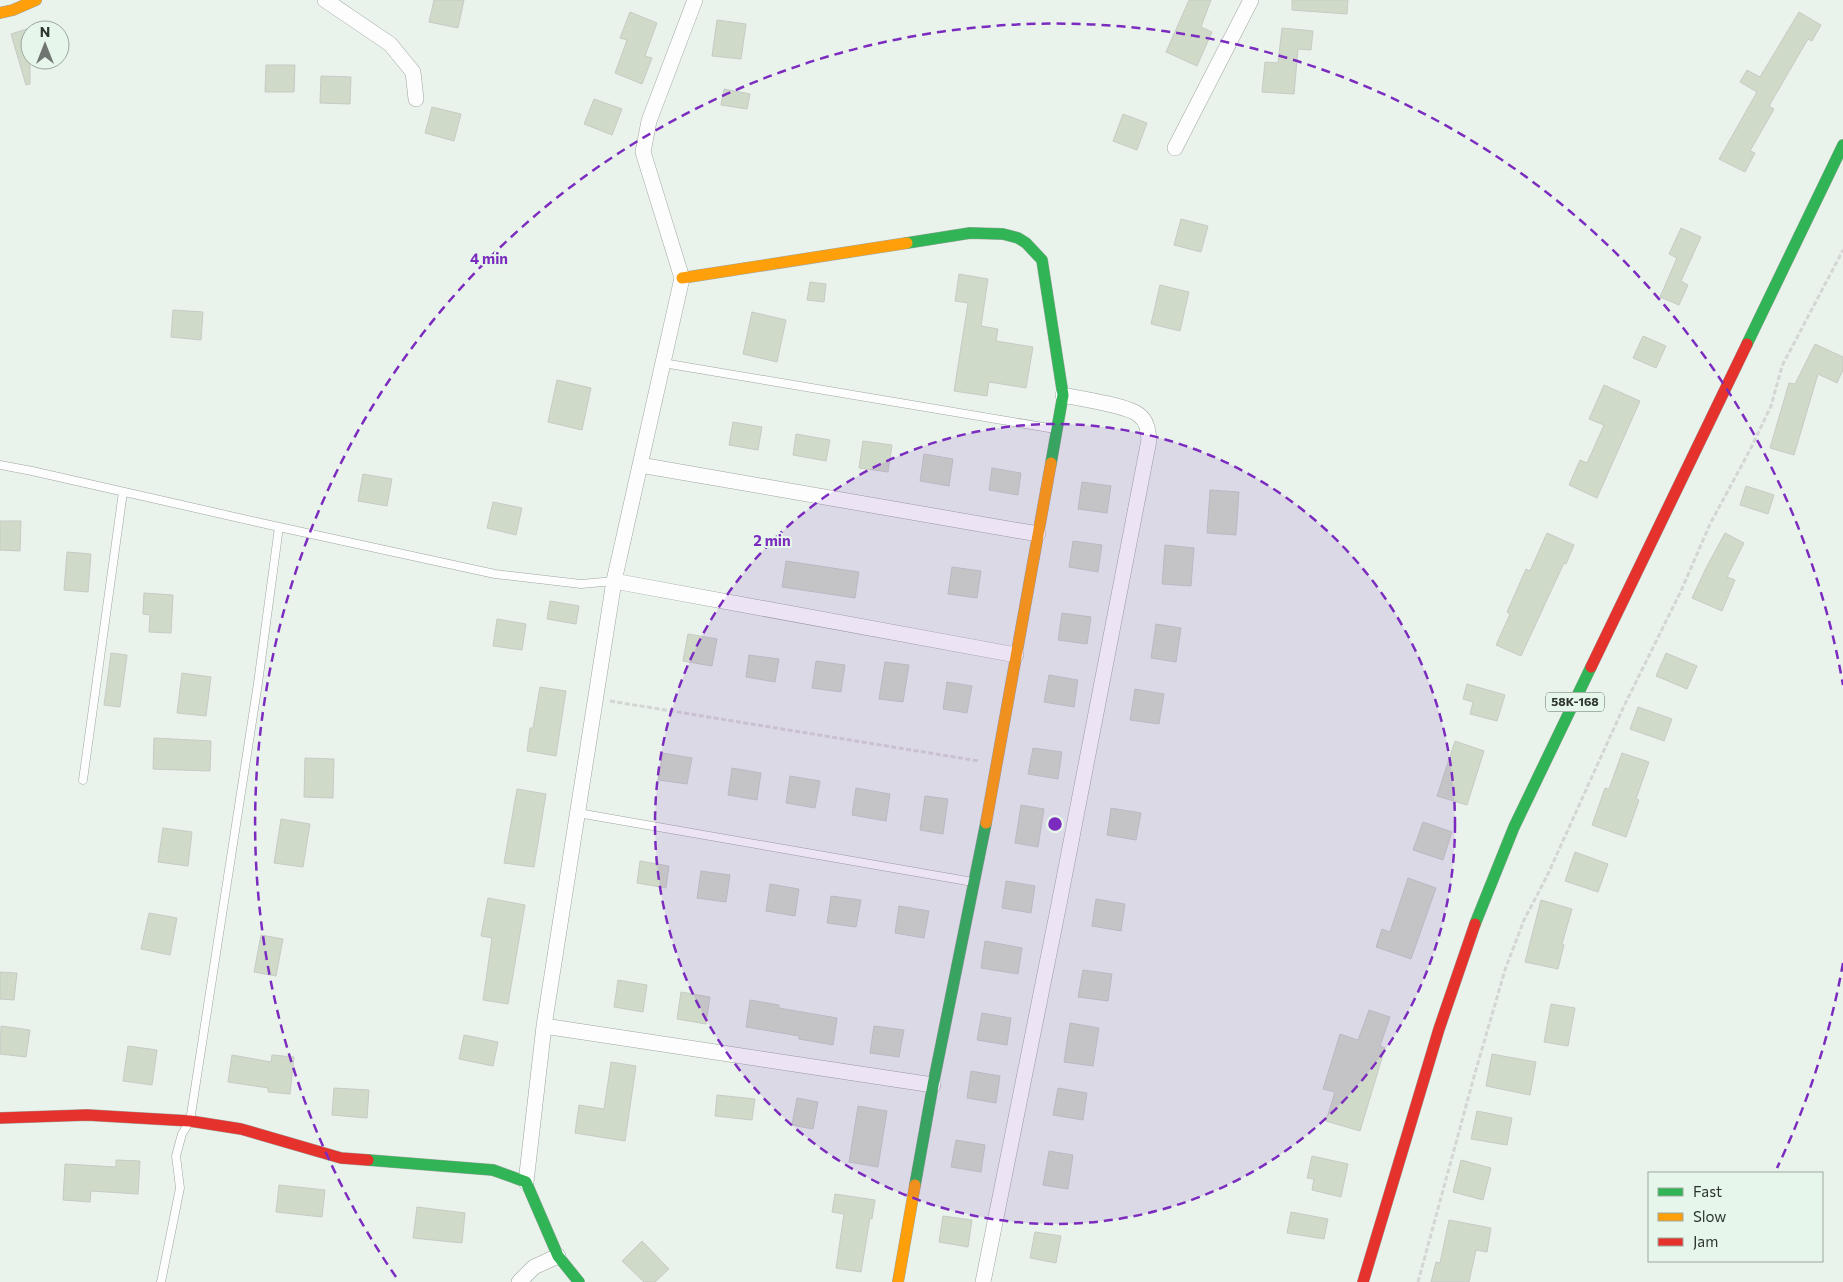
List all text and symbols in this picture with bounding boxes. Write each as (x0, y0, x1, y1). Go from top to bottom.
north arrow (20, 20, 70, 70)
text: N (40, 23, 50, 40)
text: 4 min (470, 249, 508, 267)
text: 2 min (753, 531, 791, 549)
road number: 58К-168 (1546, 692, 1604, 712)
centre of rings (1046, 815, 1064, 833)
legend (1648, 1172, 1823, 1262)
text: Fast (1693, 1182, 1722, 1200)
text: Slow (1693, 1207, 1726, 1225)
text: Jam (1693, 1232, 1718, 1250)

